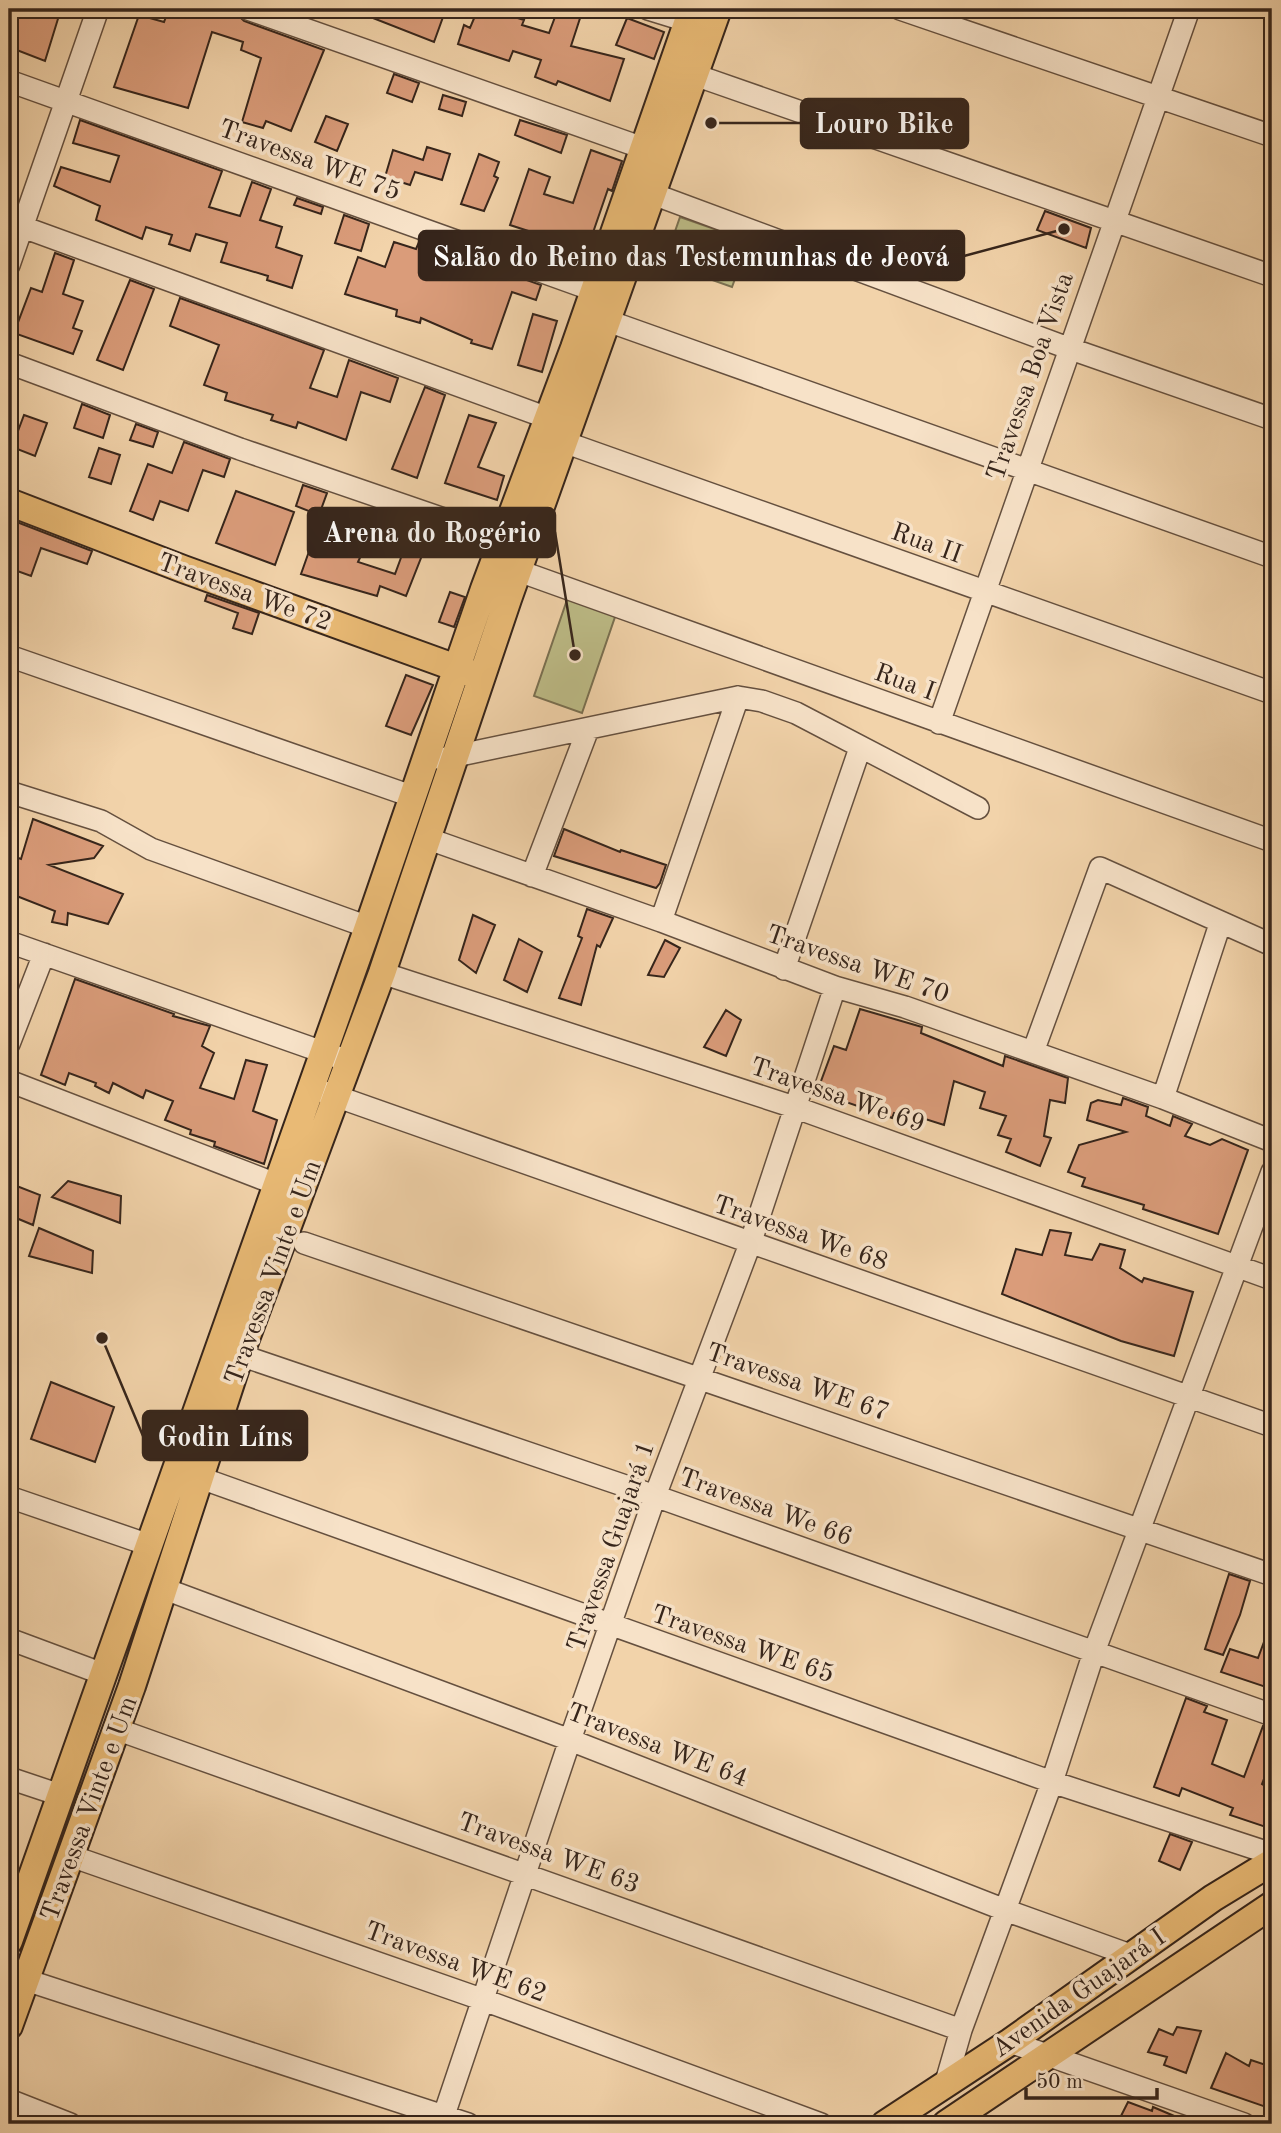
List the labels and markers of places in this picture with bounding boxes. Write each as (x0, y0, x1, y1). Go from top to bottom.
callout: Louro Bike (801, 99, 968, 148)
callout: Salão do Reino das Testemunhas de Jeová (419, 231, 964, 280)
callout: Arena do Rogério (308, 508, 555, 557)
callout: Godin Líns (143, 1411, 307, 1460)

